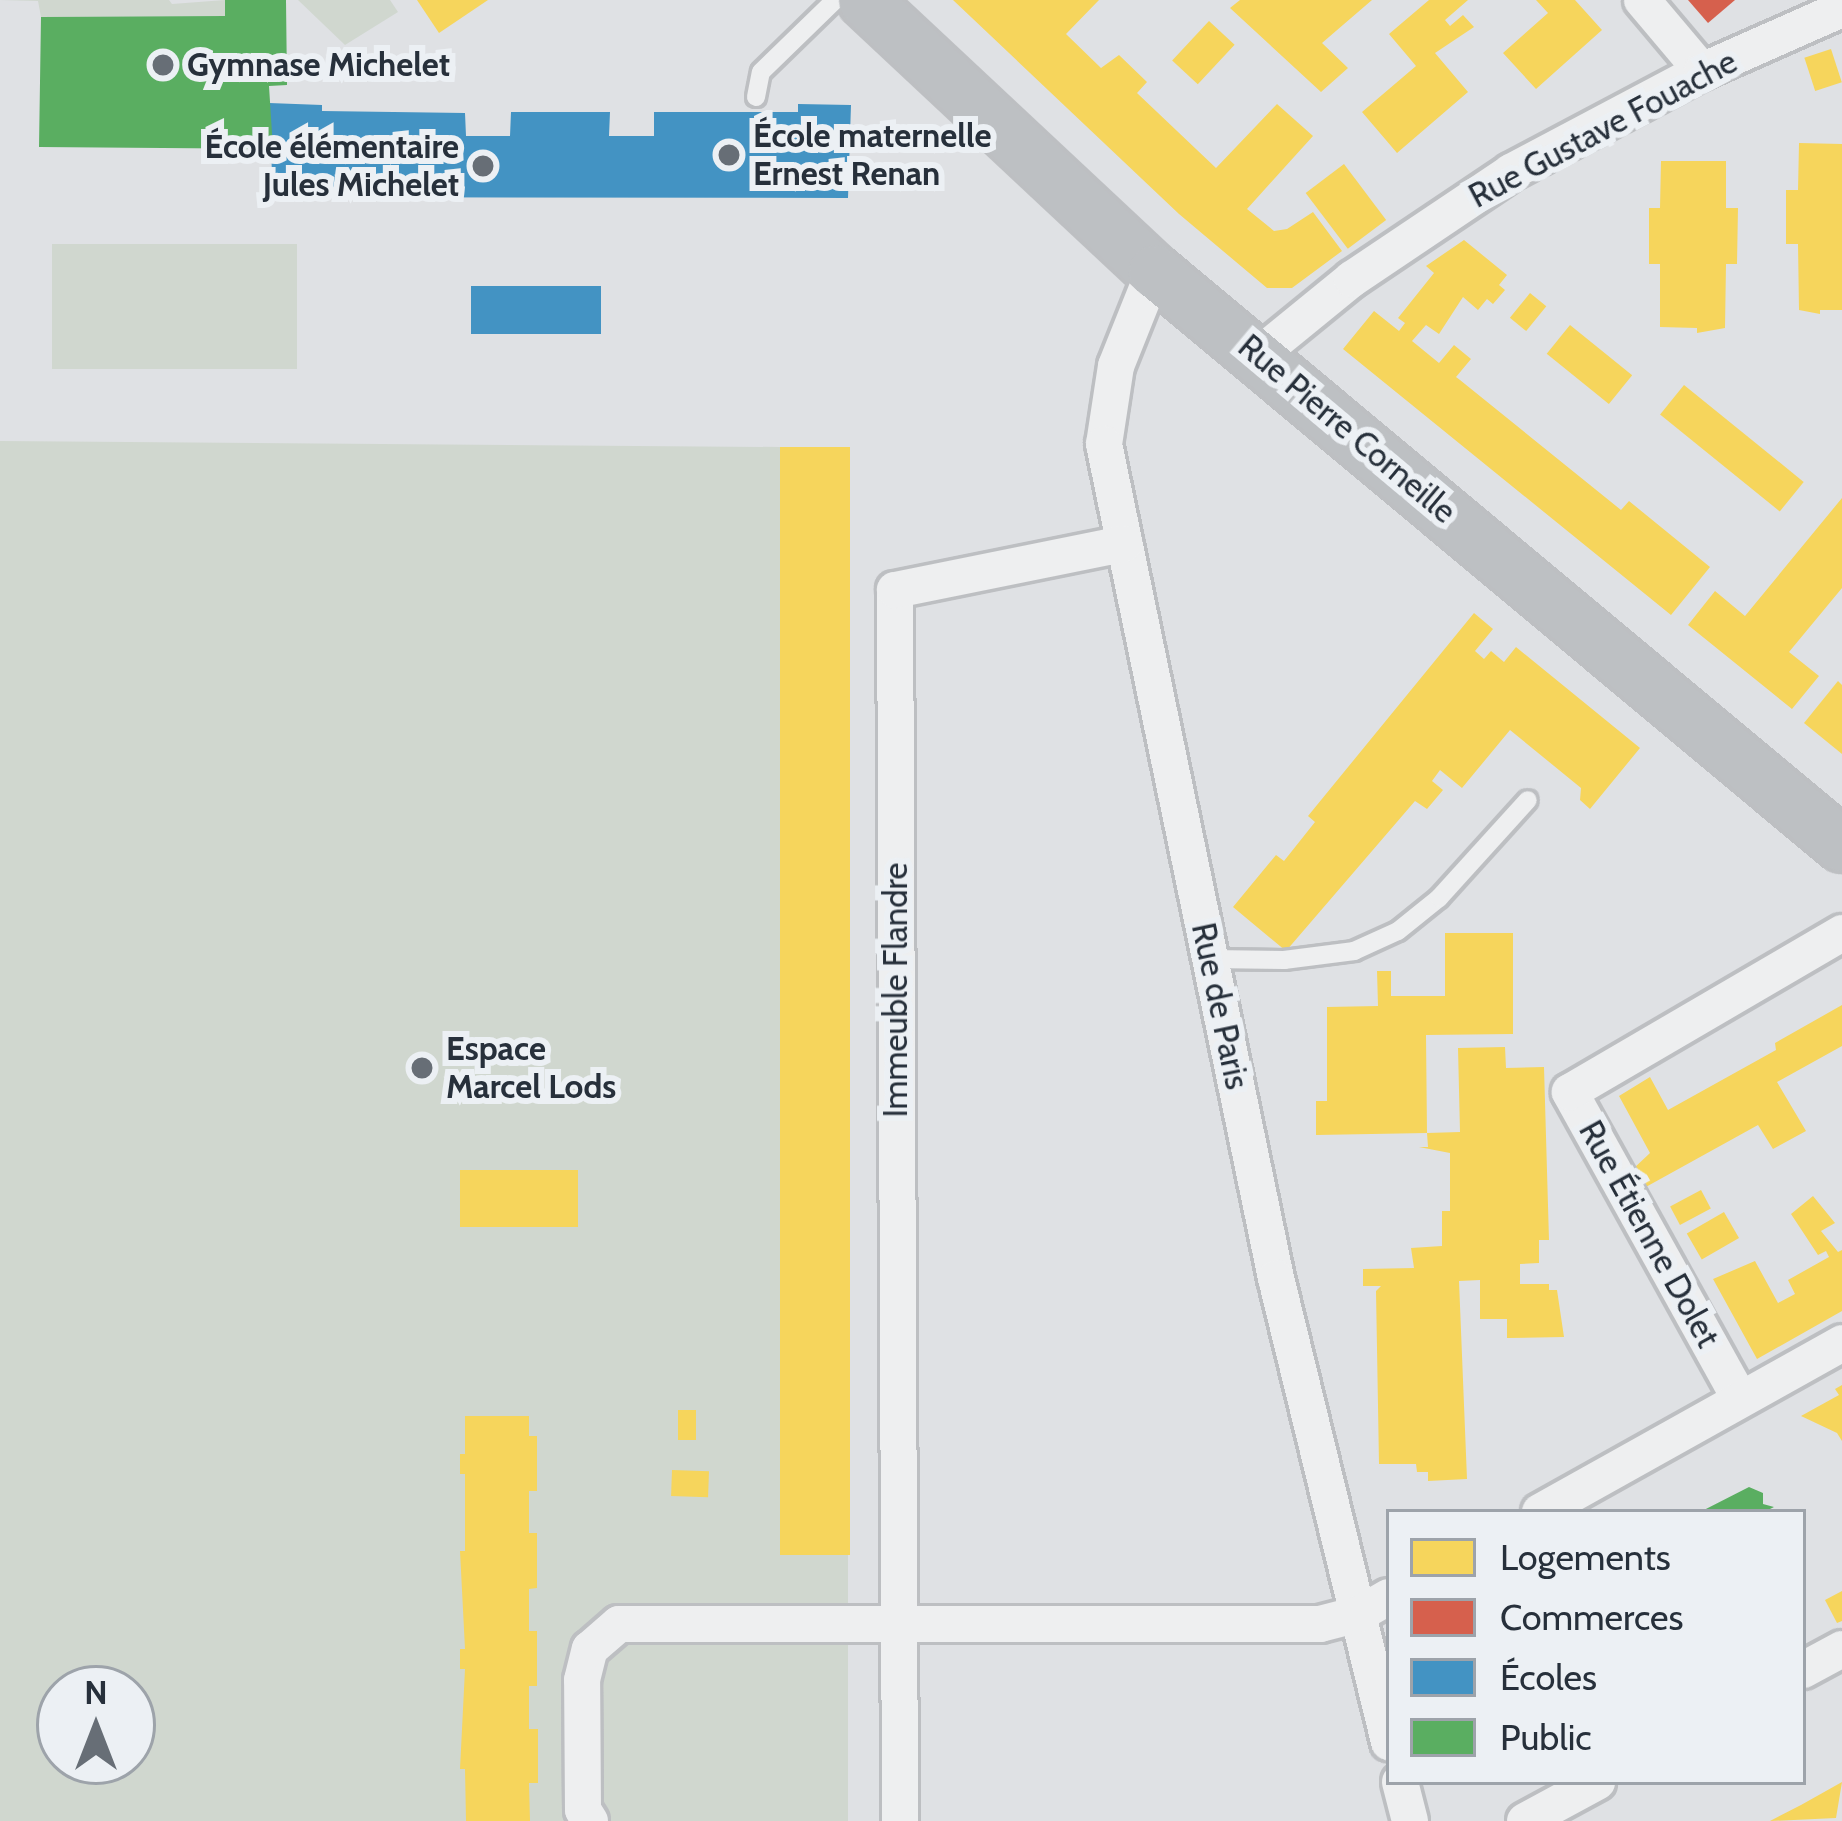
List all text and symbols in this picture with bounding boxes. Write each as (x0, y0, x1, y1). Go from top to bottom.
street label: Rue Gustave Fouache (1462, 42, 1744, 216)
place label: Gymnase Michelet (187, 45, 450, 85)
marker: Gymnase Michelet (150, 52, 176, 78)
place label: École maternelle Ernest Renan (753, 116, 992, 194)
place label: École élémentaire Jules Michelet (204, 127, 459, 205)
marker: École maternelle Ernest Renan (716, 142, 742, 168)
marker: École élémentaire Jules Michelet (470, 153, 496, 179)
street label: Rue Pierre Corneille (1230, 327, 1464, 531)
street label: Immeuble Flandre (876, 863, 916, 1117)
street label: Rue de Paris (1183, 919, 1257, 1093)
place label: Espace Marcel Lods (446, 1029, 616, 1107)
marker: Espace Marcel Lods (409, 1055, 435, 1081)
street label: Rue Étienne Dolet (1570, 1114, 1728, 1354)
legend (1386, 1509, 1806, 1785)
text: Logements (1500, 1535, 1671, 1579)
text: Commerces (1500, 1595, 1683, 1639)
text: Écoles (1500, 1655, 1597, 1699)
north arrow (36, 1665, 156, 1785)
text: N (84, 1672, 108, 1712)
text: Public (1500, 1715, 1592, 1759)

